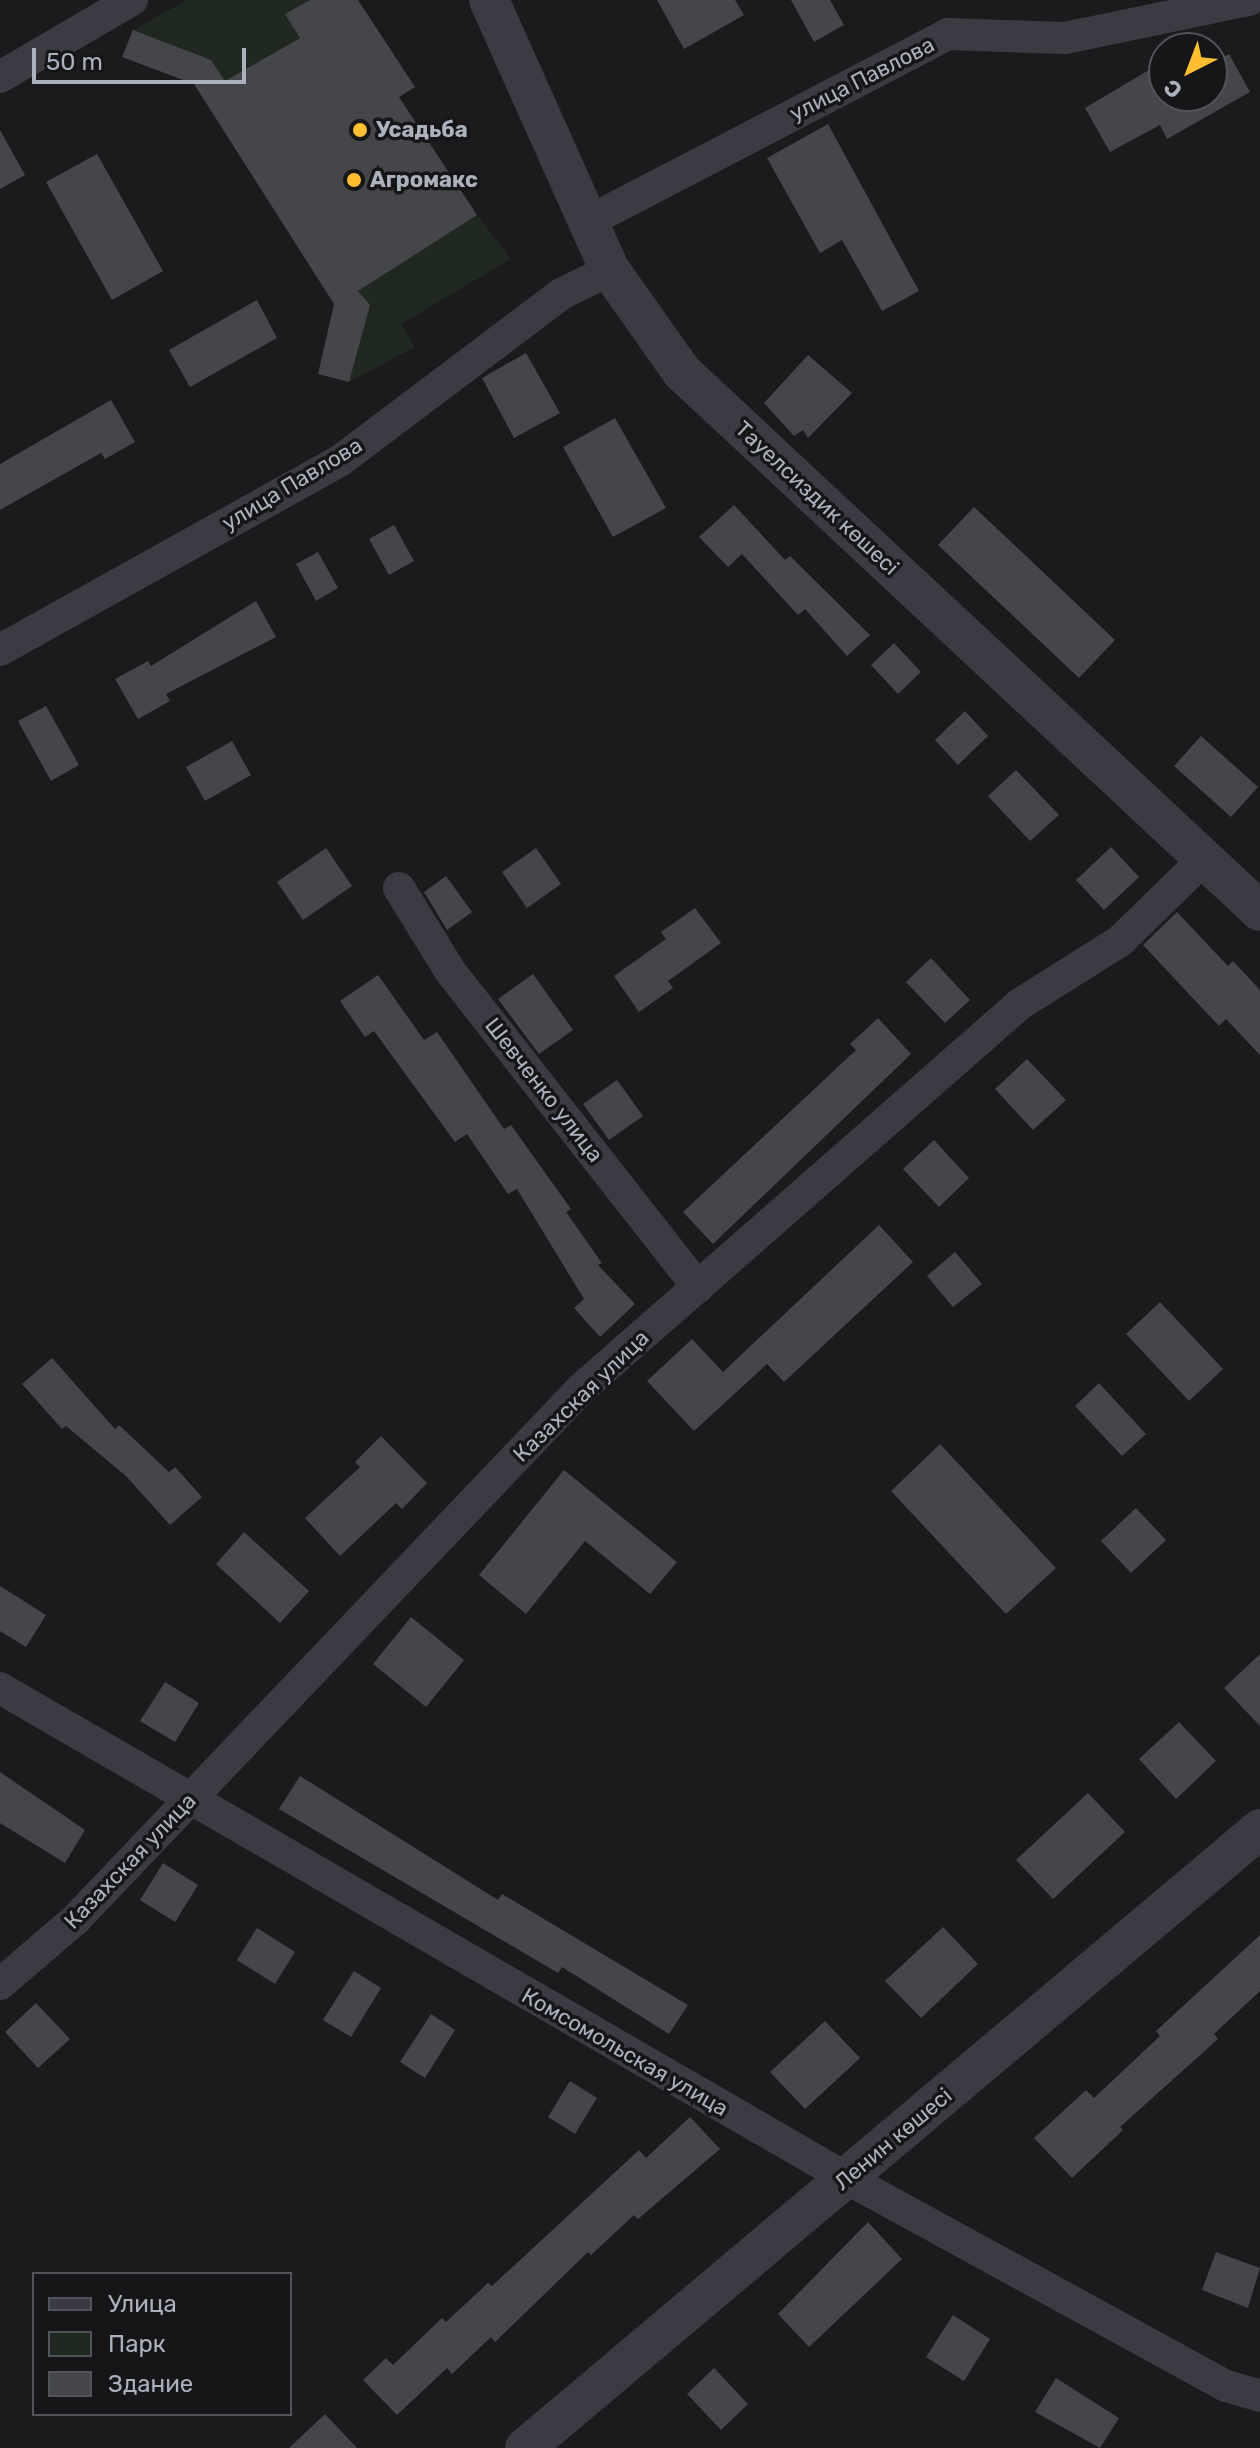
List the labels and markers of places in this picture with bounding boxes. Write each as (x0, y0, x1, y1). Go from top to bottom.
place label: Усадьба (376, 117, 468, 143)
marker: Усадьба (351, 121, 369, 139)
place label: Агромакс (370, 167, 478, 193)
marker: Агромакс (345, 171, 363, 189)

